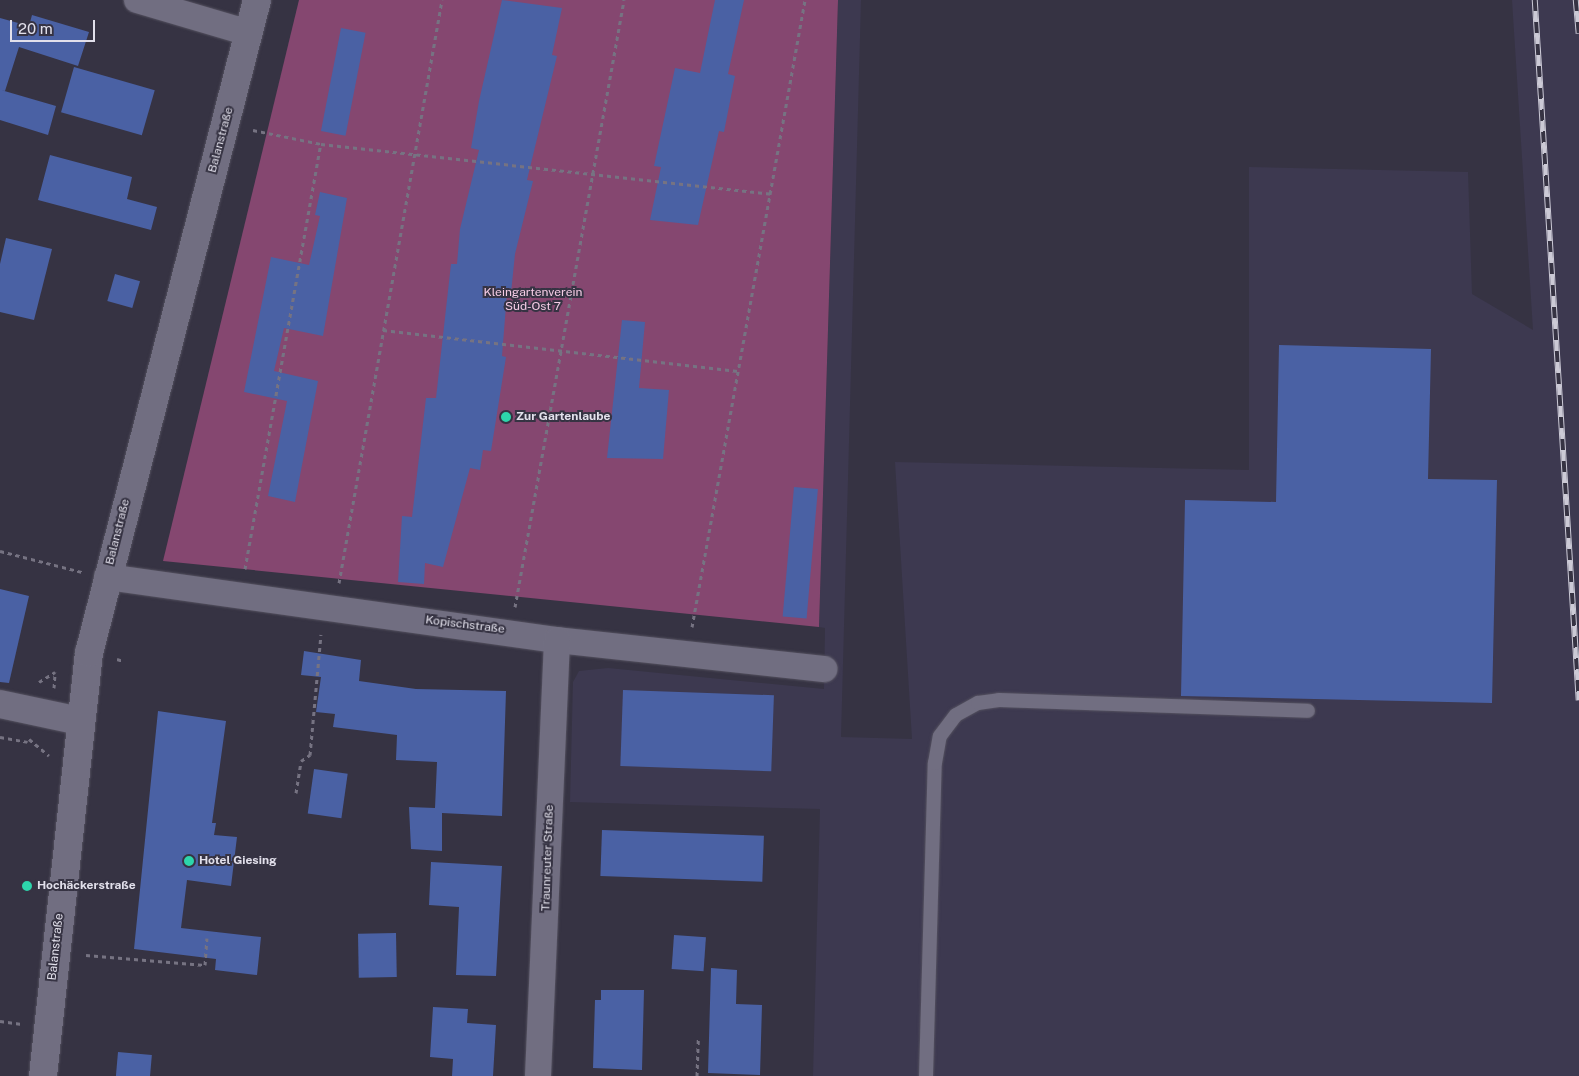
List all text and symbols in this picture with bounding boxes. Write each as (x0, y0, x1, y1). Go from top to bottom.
scale bar (12, 10, 98, 42)
text: 20 m (18, 20, 53, 37)
street label: Balanstraße (205, 106, 237, 174)
park label: Kleingartenverein Süd-Ost 7 (484, 286, 582, 314)
place label: Zur Gartenlaube (516, 410, 610, 424)
marker: Zur Gartenlaube (500, 411, 512, 423)
street label: Balanstraße (103, 498, 133, 566)
street label: Kopischstraße (425, 613, 505, 637)
street label: Traunreuter Straße (539, 805, 557, 911)
place label: Hotel Giesing (199, 854, 277, 868)
marker: Hotel Giesing (183, 855, 195, 867)
place label: Hochäckerstraße (37, 879, 136, 893)
marker: Hochäckerstraße (21, 880, 33, 892)
street label: Balanstraße (45, 913, 67, 981)

